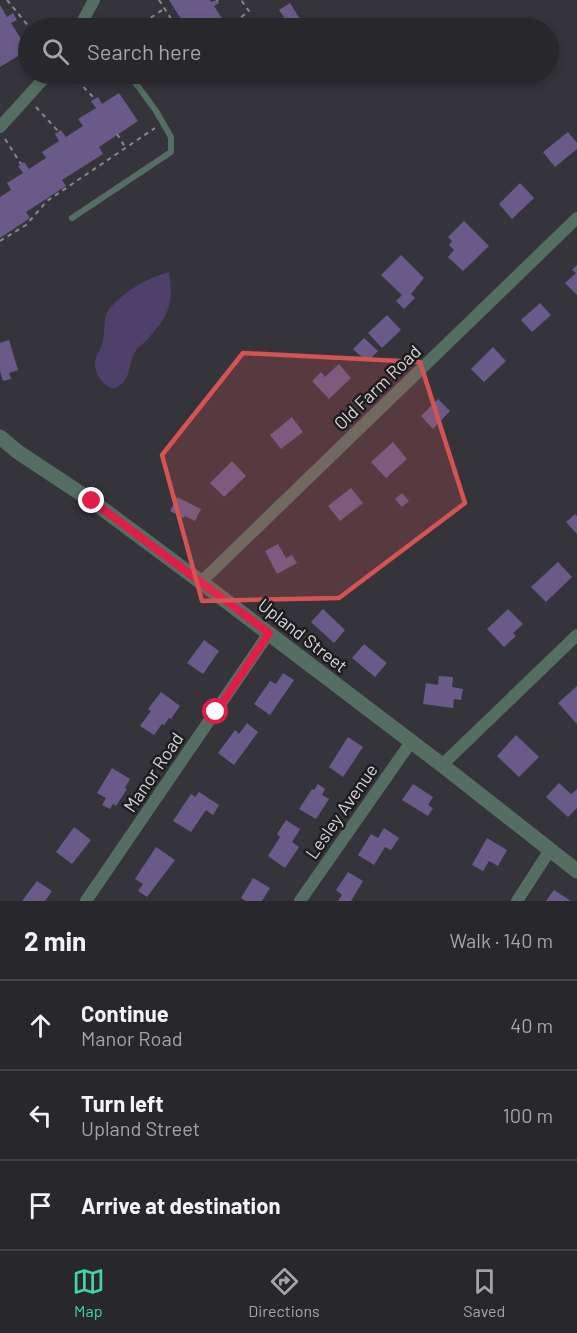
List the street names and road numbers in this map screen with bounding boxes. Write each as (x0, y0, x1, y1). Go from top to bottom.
street label: Old Farm Road (329, 340, 425, 434)
street label: Upland Street (254, 593, 352, 677)
street label: Manor Road (118, 728, 188, 816)
street label: Lesley Avenue (300, 759, 382, 863)

